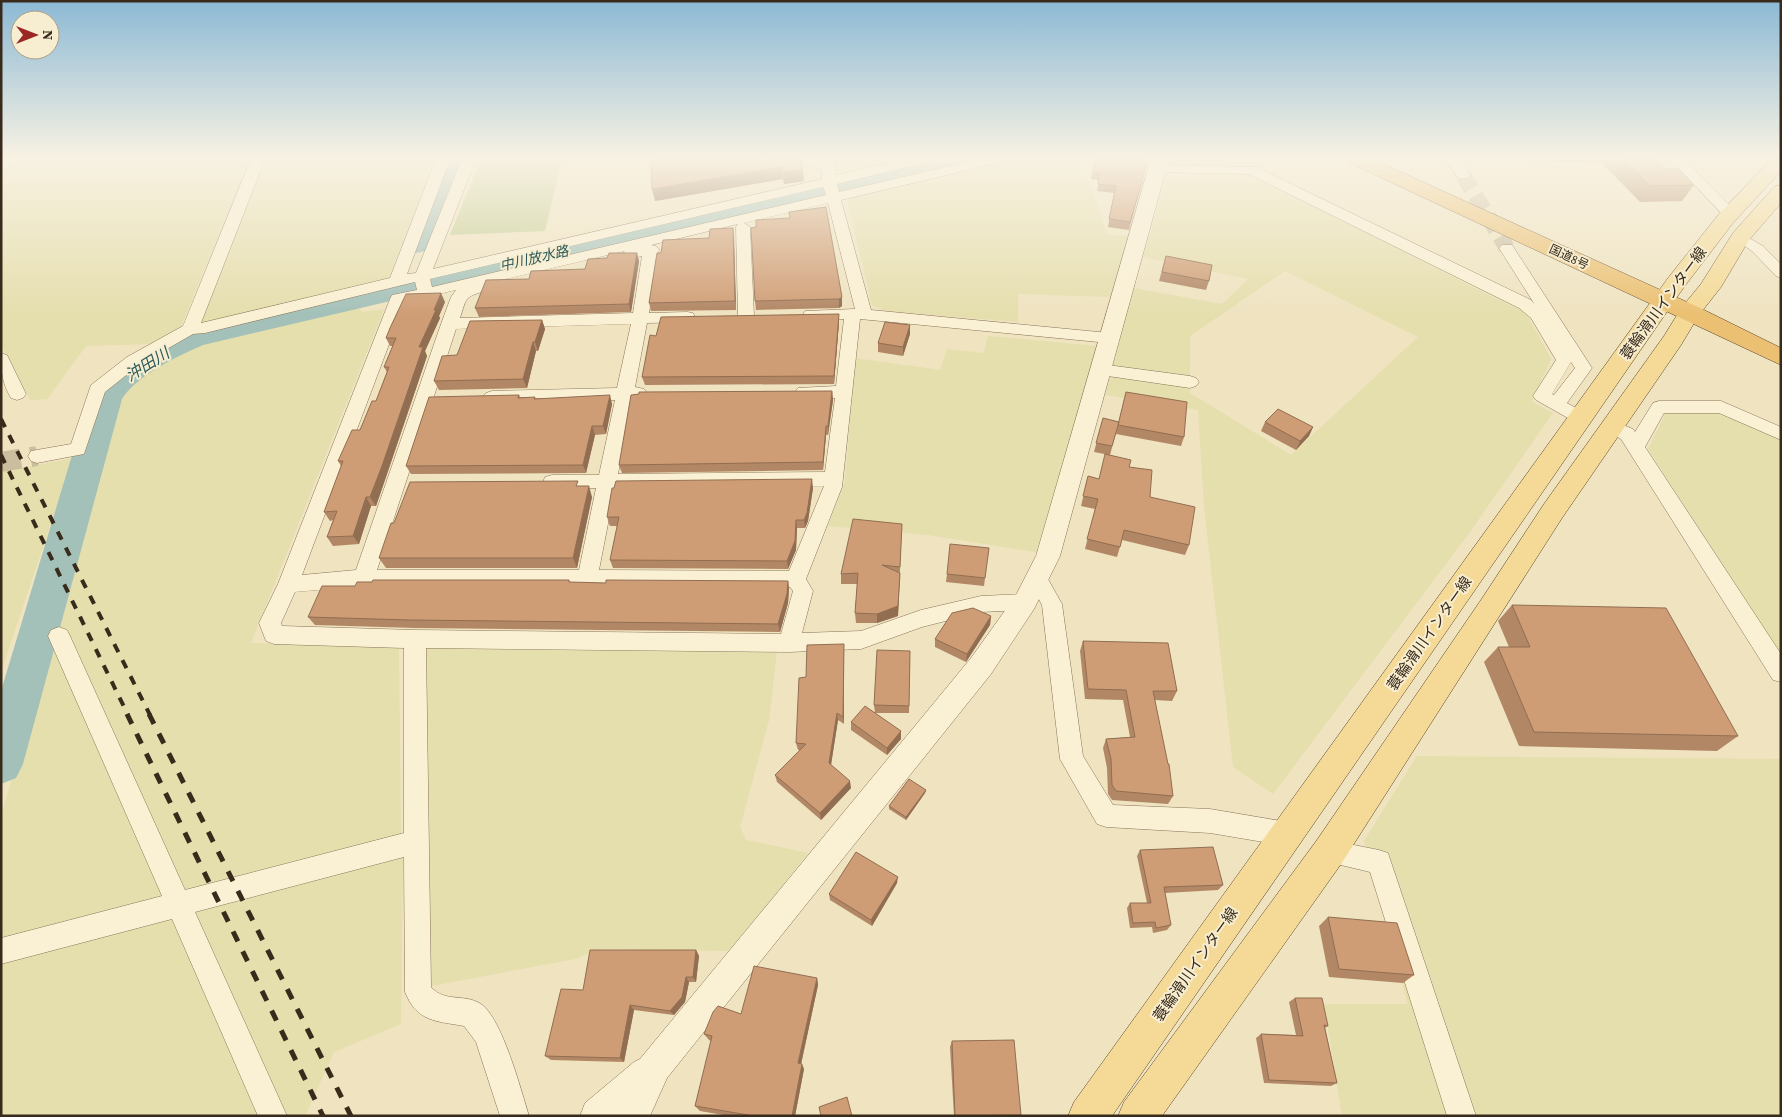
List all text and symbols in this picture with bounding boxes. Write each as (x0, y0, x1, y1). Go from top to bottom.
north arrow (10, 10, 60, 60)
text: N (38, 30, 58, 40)
water label: 中川放水路 (498, 240, 571, 276)
street label: 国道8号 (1547, 241, 1591, 273)
street label: 蓑輪滑川インター線 (1615, 242, 1711, 364)
water label: 沖田川 (121, 341, 175, 386)
street label: 蓑輪滑川インター線 (1382, 572, 1476, 694)
street label: 蓑輪滑川インター線 (1148, 903, 1242, 1025)

